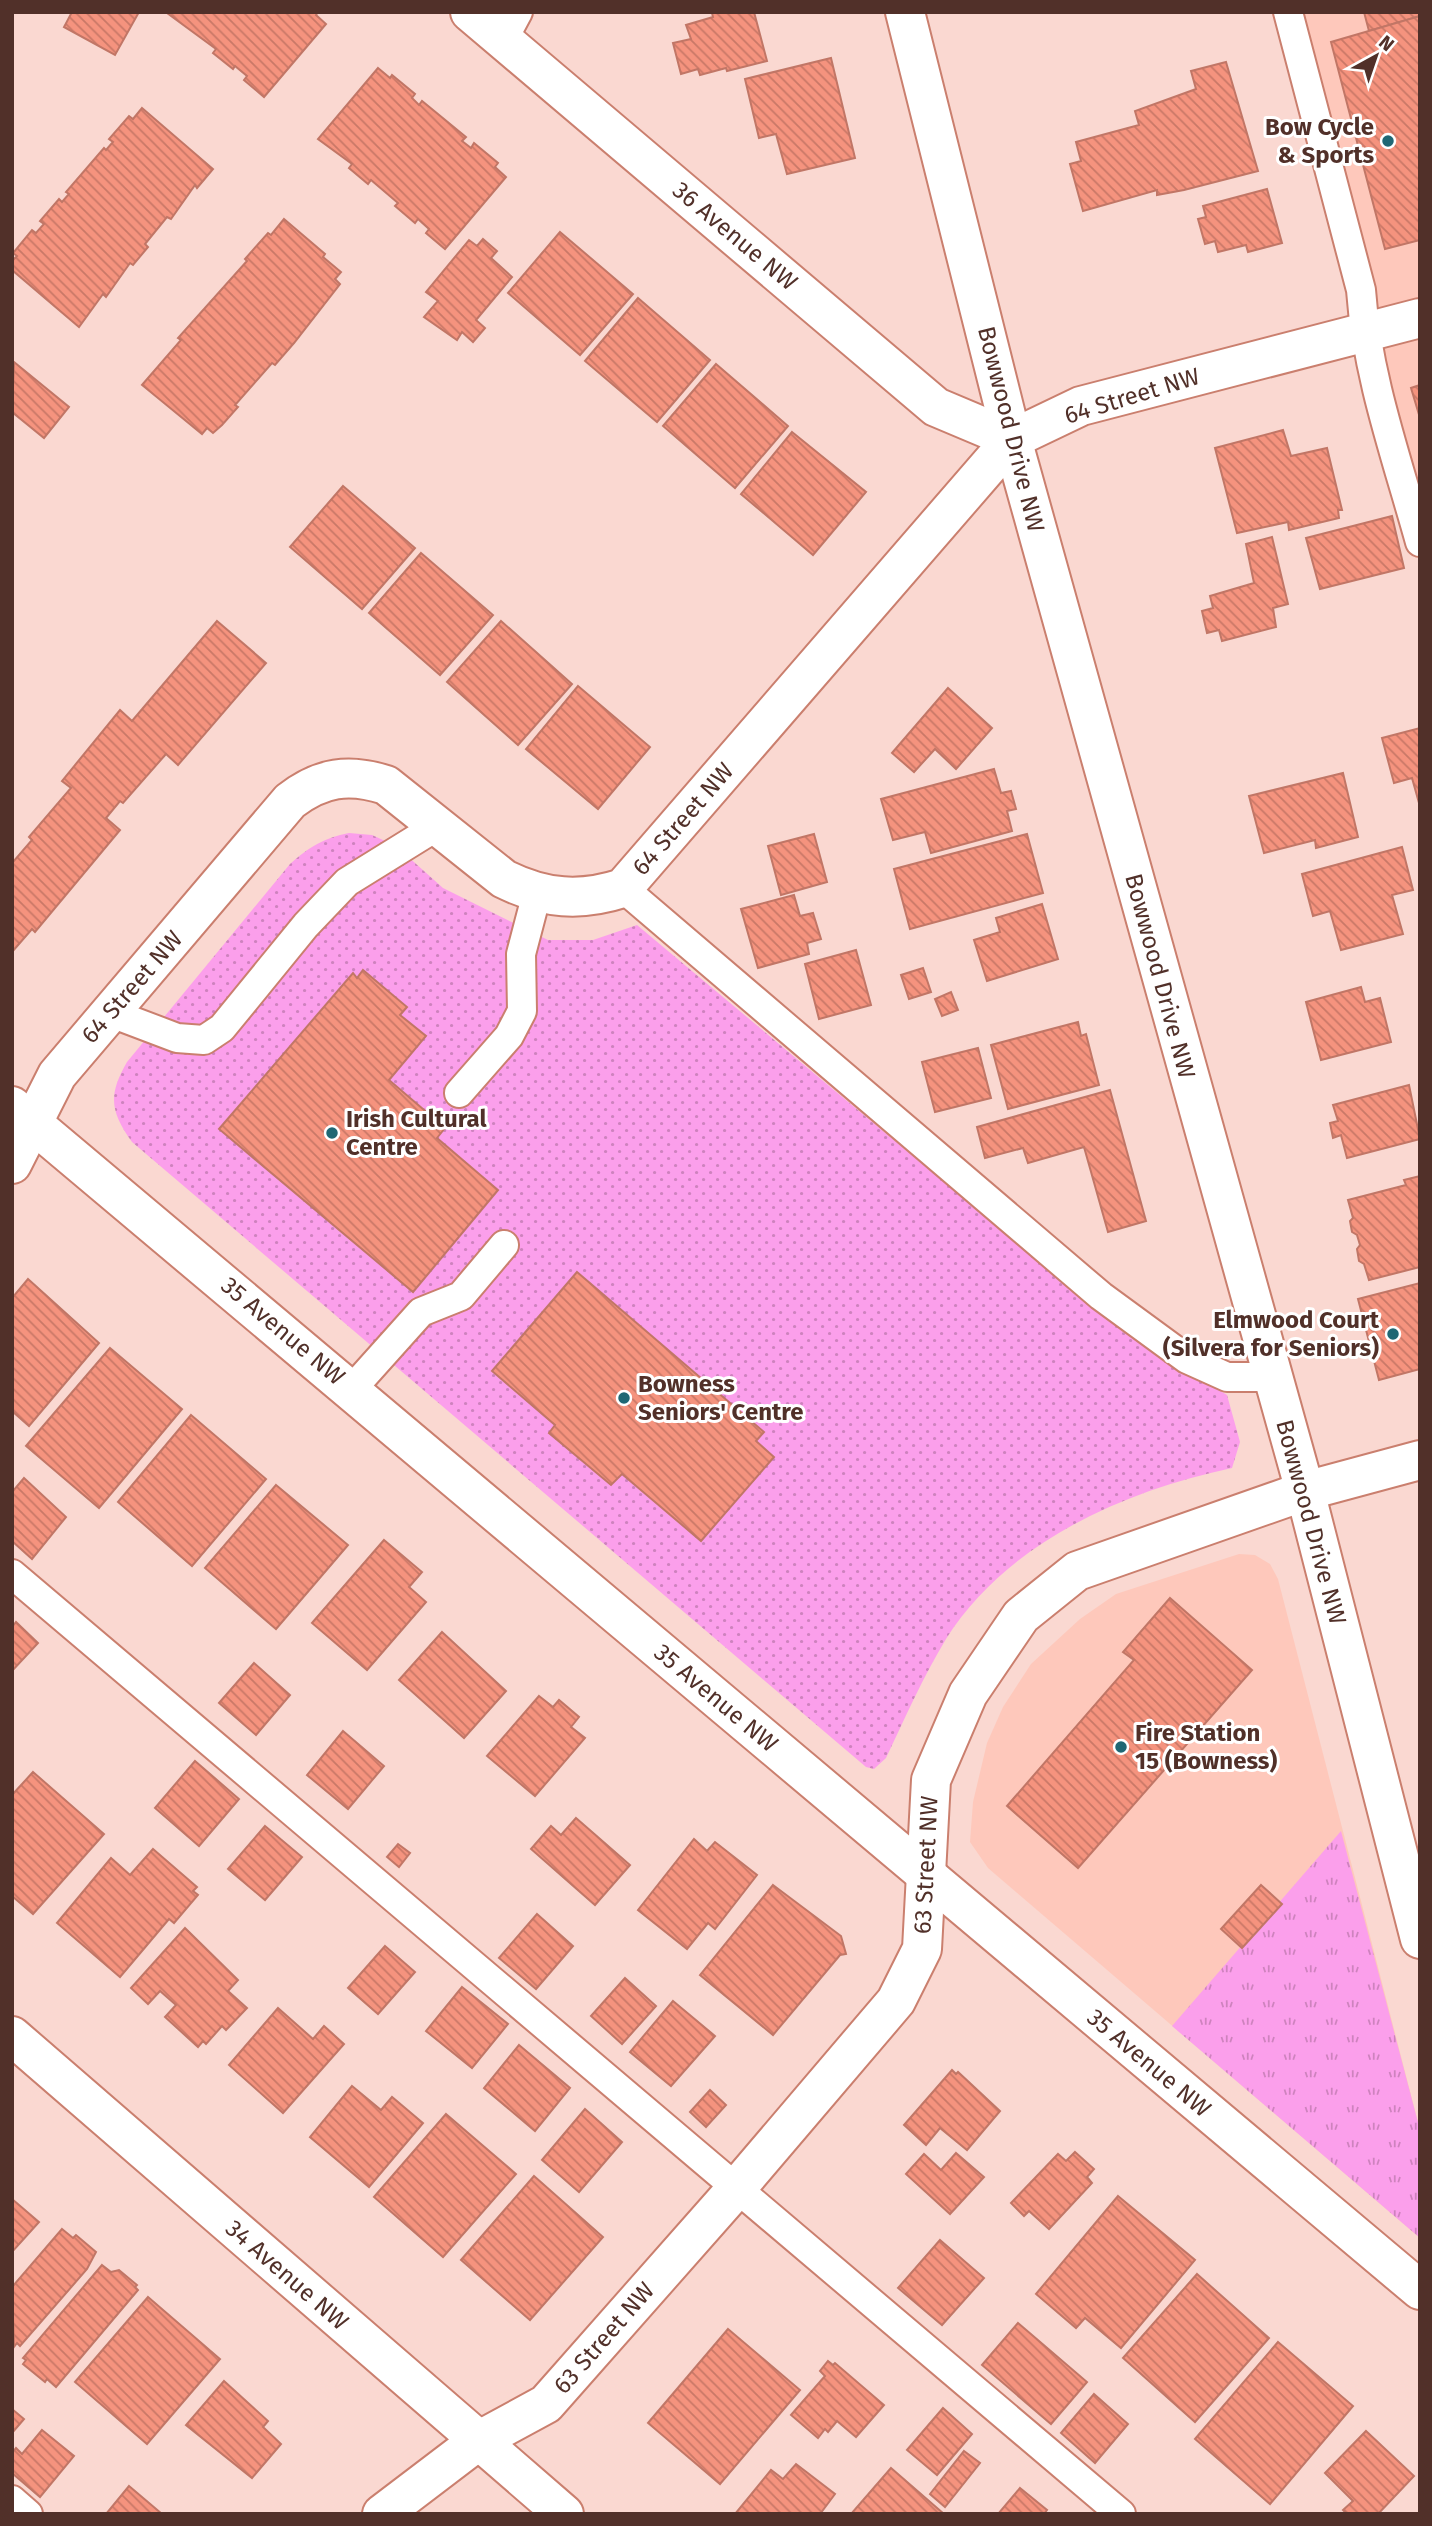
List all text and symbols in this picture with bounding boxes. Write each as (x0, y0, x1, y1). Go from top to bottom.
north arrow (1341, 21, 1411, 91)
text: N (1374, 30, 1399, 56)
place label: Bow Cycle & Sports (1265, 113, 1374, 169)
marker: Bow Cycle & Sports (1380, 133, 1396, 149)
street label: 36 Avenue NW (667, 176, 803, 296)
street label: Bowwood Drive NW (972, 323, 1050, 535)
street label: 64 Street NW (1061, 362, 1203, 430)
street label: 64 Street NW (627, 757, 739, 881)
street label: Bowwood Drive NW (1119, 871, 1201, 1082)
street label: 64 Street NW (76, 925, 188, 1049)
place label: Irish Cultural Centre (346, 1105, 488, 1161)
marker: Irish Cultural Centre (324, 1125, 340, 1141)
street label: 35 Avenue NW (216, 1271, 351, 1391)
place label: Elmwood Court (Silvera for Seniors) (1163, 1306, 1380, 1362)
marker: Elmwood Court (Silvera for Seniors) (1385, 1326, 1401, 1342)
place label: Bowness Seniors' Centre (638, 1370, 803, 1426)
marker: Bowness Seniors' Centre (616, 1390, 632, 1406)
street label: Bowwood Drive NW (1270, 1417, 1352, 1628)
street label: 35 Avenue NW (649, 1638, 784, 1758)
place label: Fire Station 15 (Bowness) (1135, 1719, 1277, 1775)
marker: Fire Station 15 (Bowness) (1113, 1739, 1129, 1755)
street label: 63 Street NW (908, 1795, 944, 1935)
street label: 35 Avenue NW (1082, 2003, 1217, 2123)
street label: 34 Avenue NW (220, 2214, 354, 2336)
street label: 63 Street NW (548, 2276, 660, 2399)

